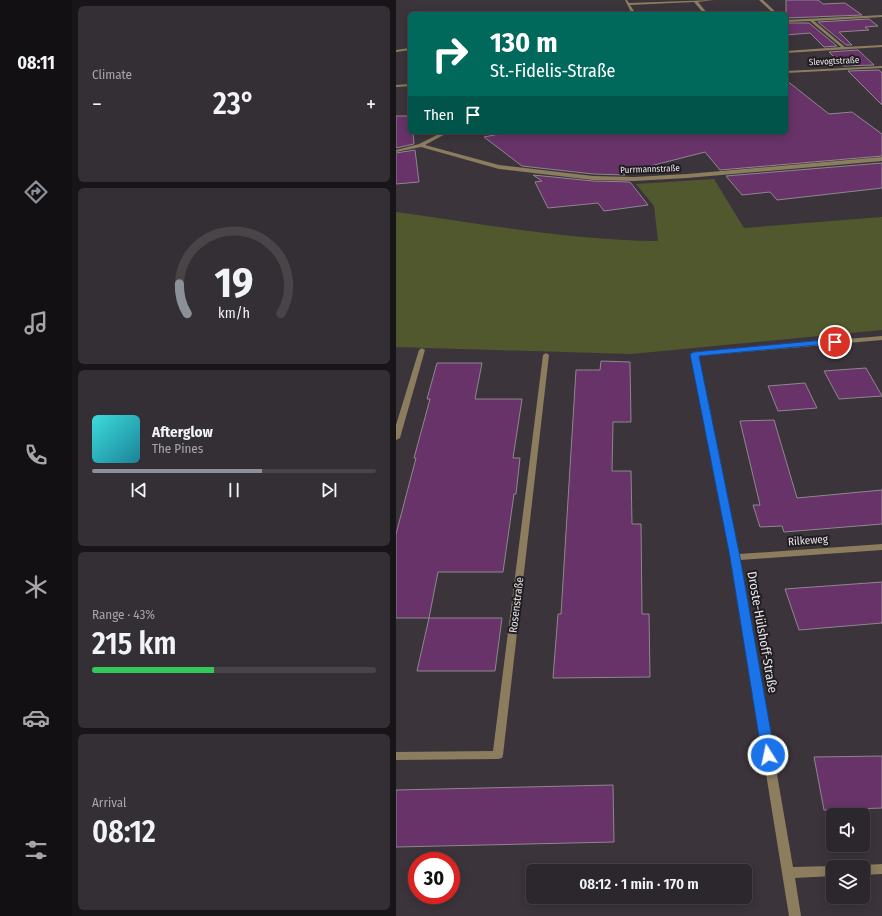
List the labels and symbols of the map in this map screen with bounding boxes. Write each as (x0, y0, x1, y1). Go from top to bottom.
street label: Slevogtstraße (809, 55, 860, 67)
street label: Purrmannstraße (620, 163, 681, 175)
pin (818, 325, 852, 359)
street label: Rilkeweg (788, 533, 829, 548)
street label: Droste-Hülshoff-Straße (744, 570, 781, 694)
street label: Rosenstraße (507, 576, 526, 634)
position arrow (747, 734, 789, 776)
speed limit sign: 30 (408, 852, 460, 904)

